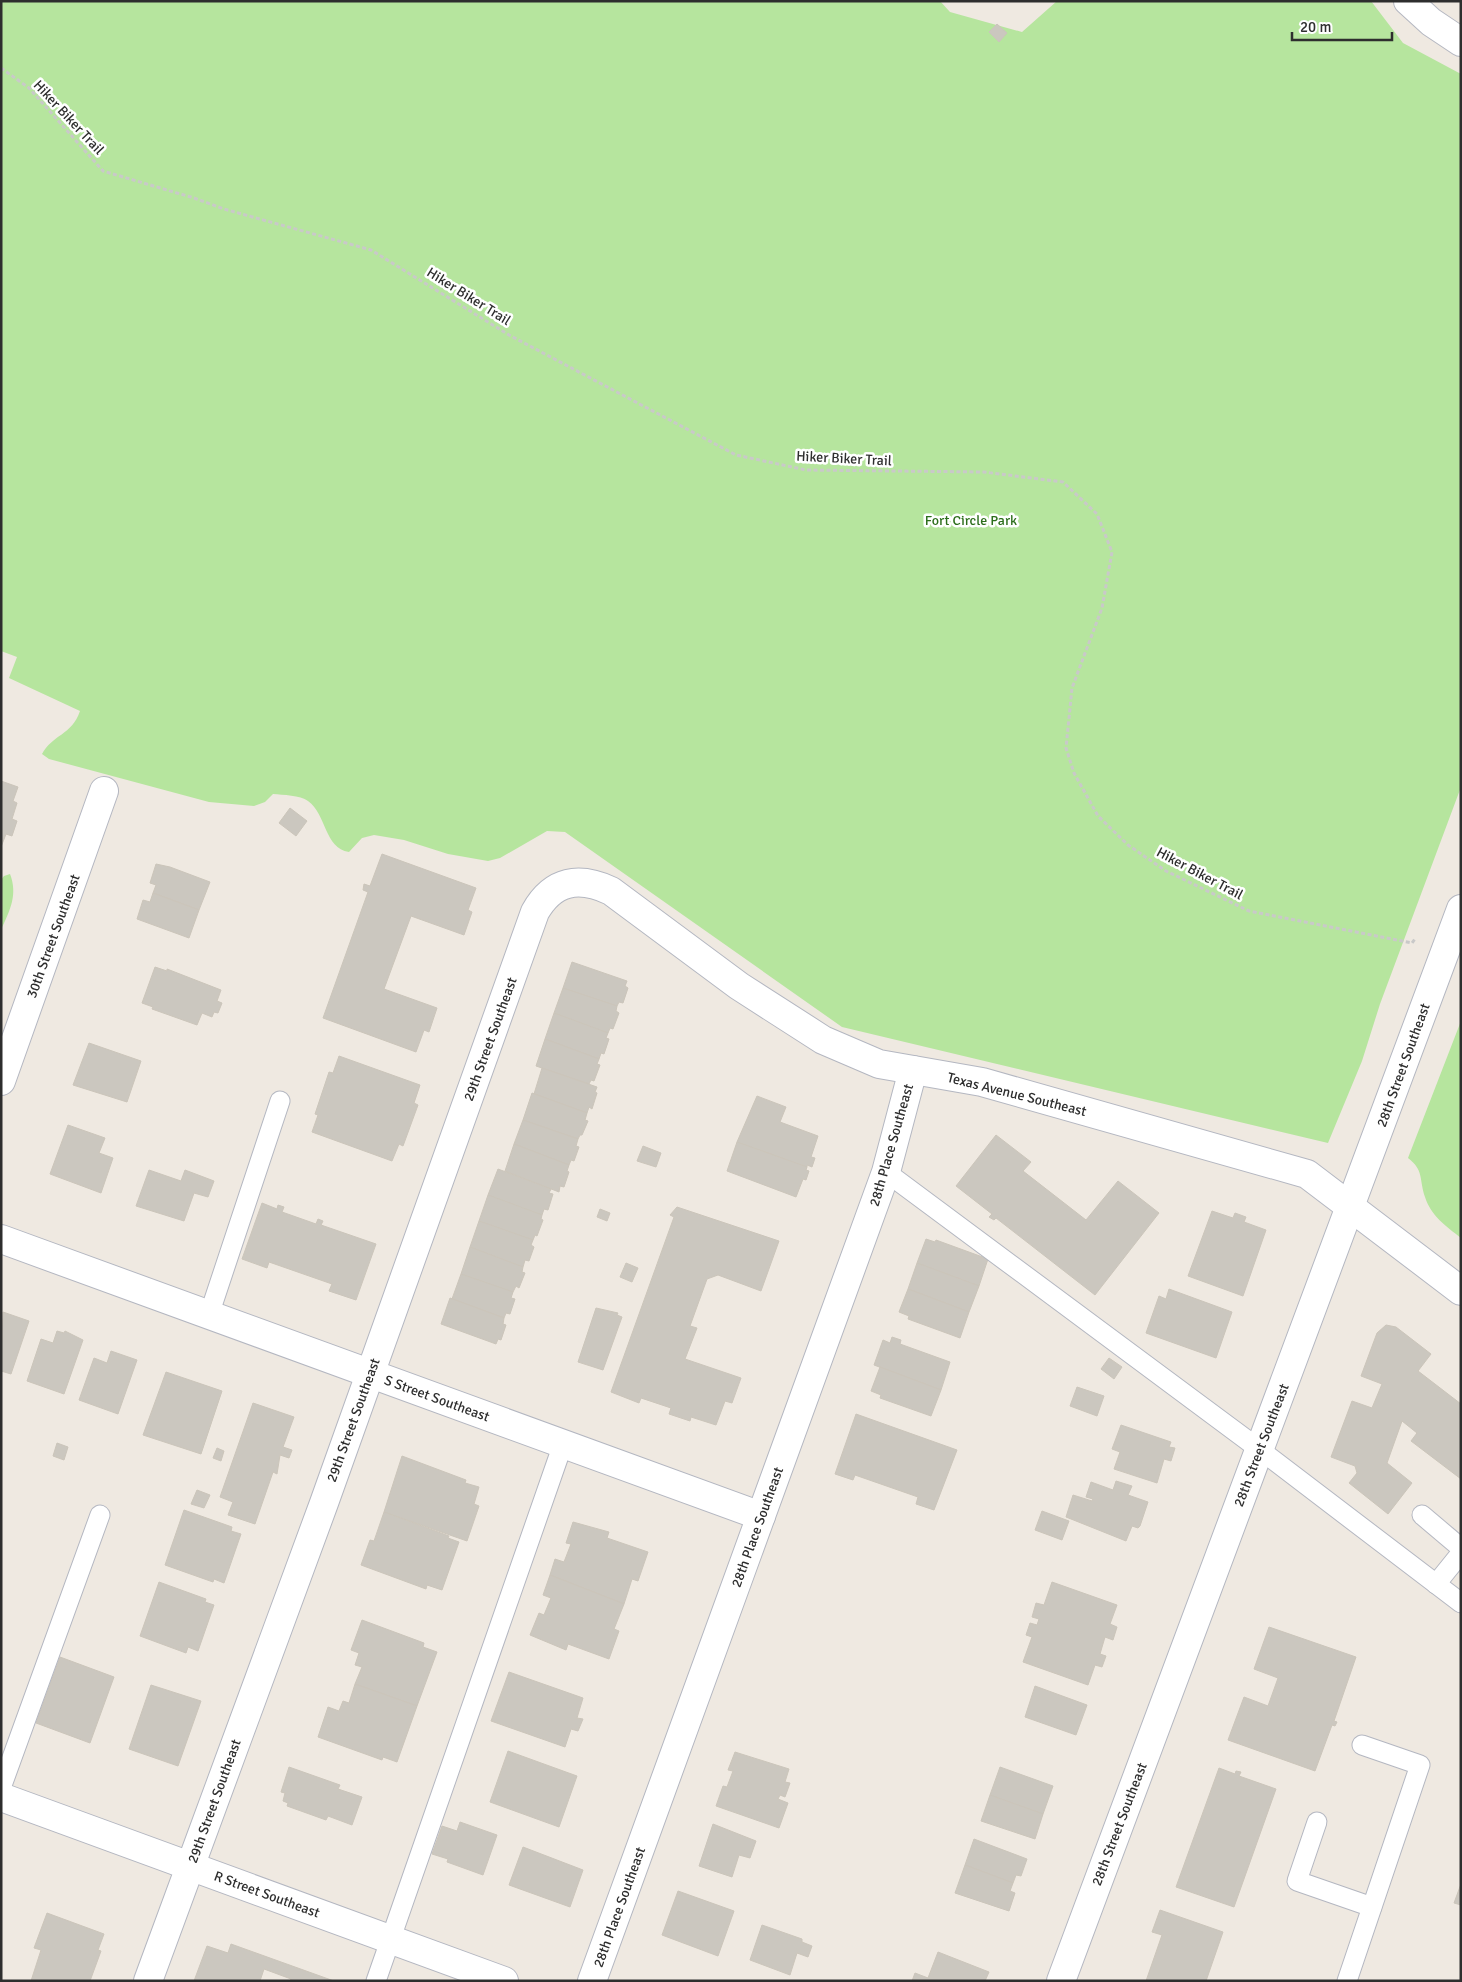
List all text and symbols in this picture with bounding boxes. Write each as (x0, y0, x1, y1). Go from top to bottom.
scale bar (1292, 10, 1392, 42)
text: 20 m (1300, 18, 1331, 36)
street label: Hiker Biker Trail (30, 77, 108, 158)
street label: Hiker Biker Trail (424, 264, 514, 329)
street label: Hiker Biker Trail (796, 448, 892, 469)
park label: Fort Circle Park (925, 512, 1017, 529)
street label: Hiker Biker Trail (1153, 843, 1246, 903)
street label: 30th Street Southeast (23, 872, 84, 1000)
street label: 29th Street Southeast (460, 975, 521, 1103)
street label: 28th Street Southeast (1373, 1001, 1434, 1129)
street label: Texas Avenue Southeast (946, 1069, 1088, 1120)
street label: 28th Place Southeast (866, 1082, 917, 1208)
street label: 29th Street Southeast (323, 1356, 384, 1484)
street label: S Street Southeast (382, 1372, 492, 1425)
street label: 28th Street Southeast (1230, 1381, 1293, 1509)
street label: 28th Place Southeast (728, 1465, 787, 1590)
street label: 29th Street Southeast (184, 1737, 245, 1865)
street label: 28th Street Southeast (1088, 1760, 1151, 1888)
street label: 28th Place Southeast (590, 1845, 649, 1970)
street label: R Street Southeast (212, 1867, 322, 1922)

